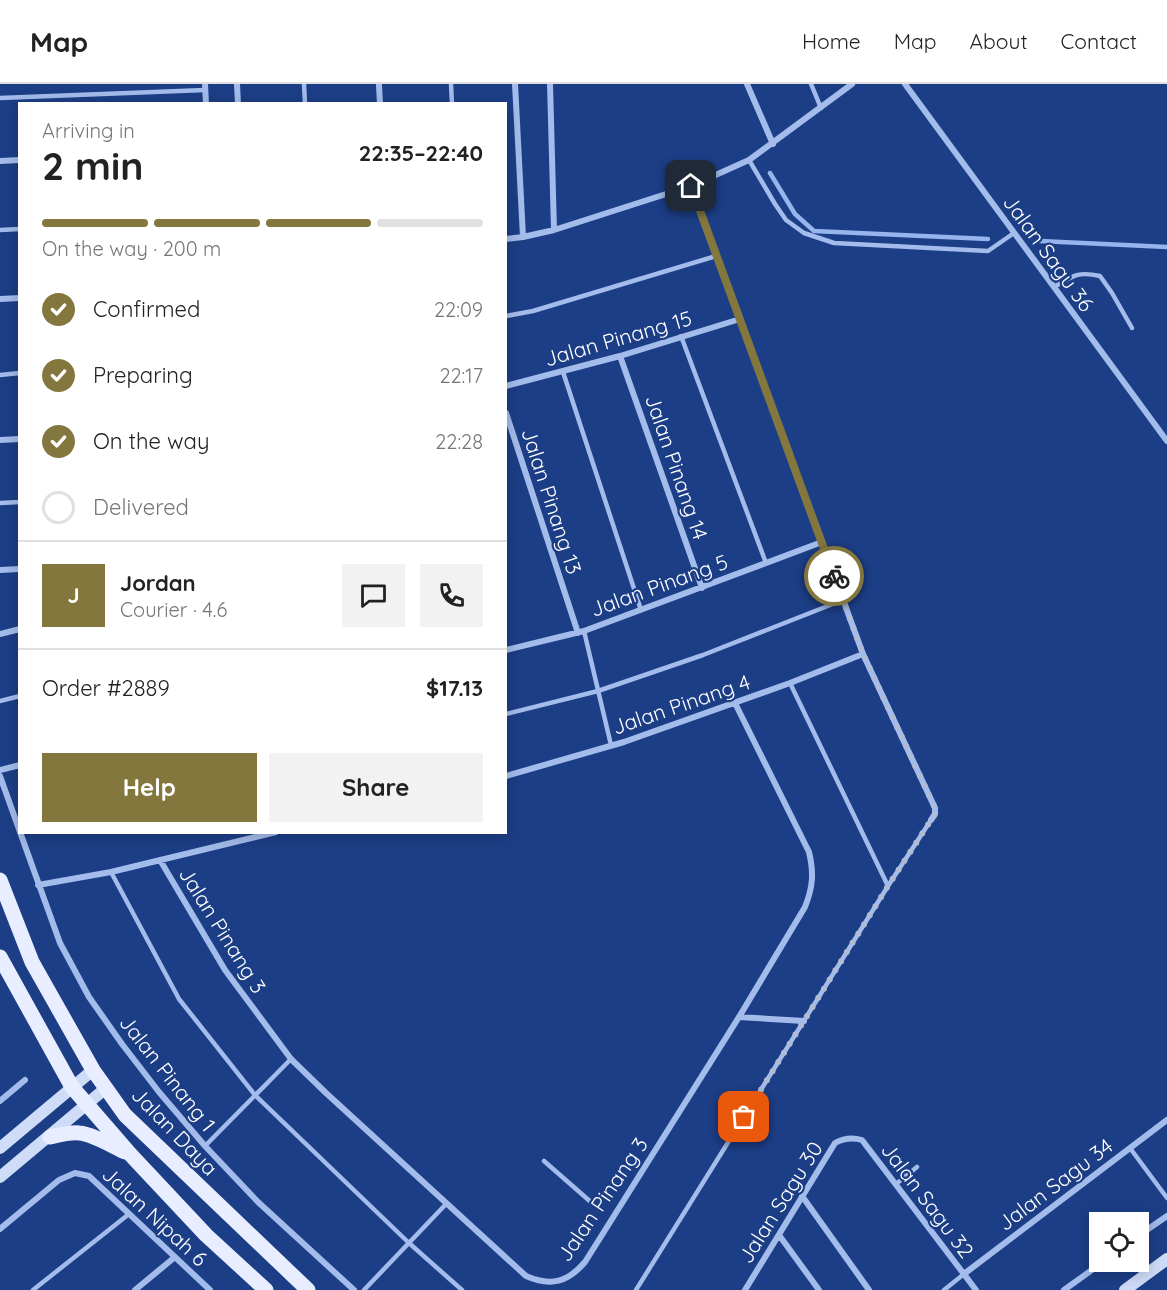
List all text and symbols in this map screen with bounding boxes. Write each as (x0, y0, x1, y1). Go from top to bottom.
text: Map (30, 24, 88, 59)
text: Home (802, 28, 861, 54)
text: Map (894, 28, 937, 54)
text: About (970, 28, 1028, 54)
text: Contact (1061, 28, 1137, 54)
text: Arriving in (42, 118, 135, 143)
text: 22:35–22:40 (359, 139, 483, 167)
text: 2 min (42, 141, 144, 190)
pin (665, 160, 716, 211)
icon: home (674, 169, 707, 202)
street label: Jalan Sagu 36 (998, 190, 1100, 316)
text: On the way · 200 m (42, 236, 221, 261)
icon: check (42, 293, 75, 326)
text: Confirmed (93, 295, 200, 323)
text: 22:09 (434, 297, 483, 322)
street label: Jalan Pinang 15 (541, 305, 695, 371)
icon: check (42, 359, 75, 392)
text: Preparing (93, 361, 193, 389)
text: 22:17 (439, 363, 483, 388)
street label: Jalan Pinang 14 (640, 391, 714, 543)
icon: check (42, 425, 75, 458)
street label: Jalan Pinang 13 (516, 425, 588, 577)
text: On the way (93, 427, 209, 455)
text: 22:28 (435, 429, 483, 454)
text: Delivered (93, 493, 189, 521)
courier (804, 546, 864, 606)
street label: Jalan Pinang 5 (587, 548, 731, 622)
icon: bike (818, 560, 851, 593)
button: chat (342, 564, 405, 627)
button: phone (420, 564, 483, 627)
text: Jordan (120, 569, 196, 597)
text: J (67, 581, 80, 609)
text: Courier · 4.6 (120, 597, 227, 622)
street label: Jalan Pinang 4 (609, 668, 753, 740)
text: Order #2889 (42, 674, 170, 702)
text: $17.13 (426, 674, 483, 702)
button: Help (42, 753, 257, 822)
button: Share (269, 753, 483, 822)
street label: Jalan Pinang 3 (174, 862, 272, 998)
street label: Jalan Pinang 1 (114, 1010, 222, 1136)
street label: Jalan Daya (127, 1081, 223, 1181)
pin (718, 1091, 769, 1142)
icon: bag (727, 1100, 760, 1133)
street label: Jalan Pinang 3 (551, 1132, 653, 1266)
street label: Jalan Sagu 34 (992, 1132, 1118, 1236)
street label: Jalan Sagu 30 (732, 1136, 828, 1268)
street label: Jalan Sagu 32 (876, 1137, 980, 1263)
street label: Jalan Nipah 6 (97, 1161, 213, 1271)
map controls (1089, 1212, 1149, 1272)
button: locate (1089, 1212, 1149, 1272)

